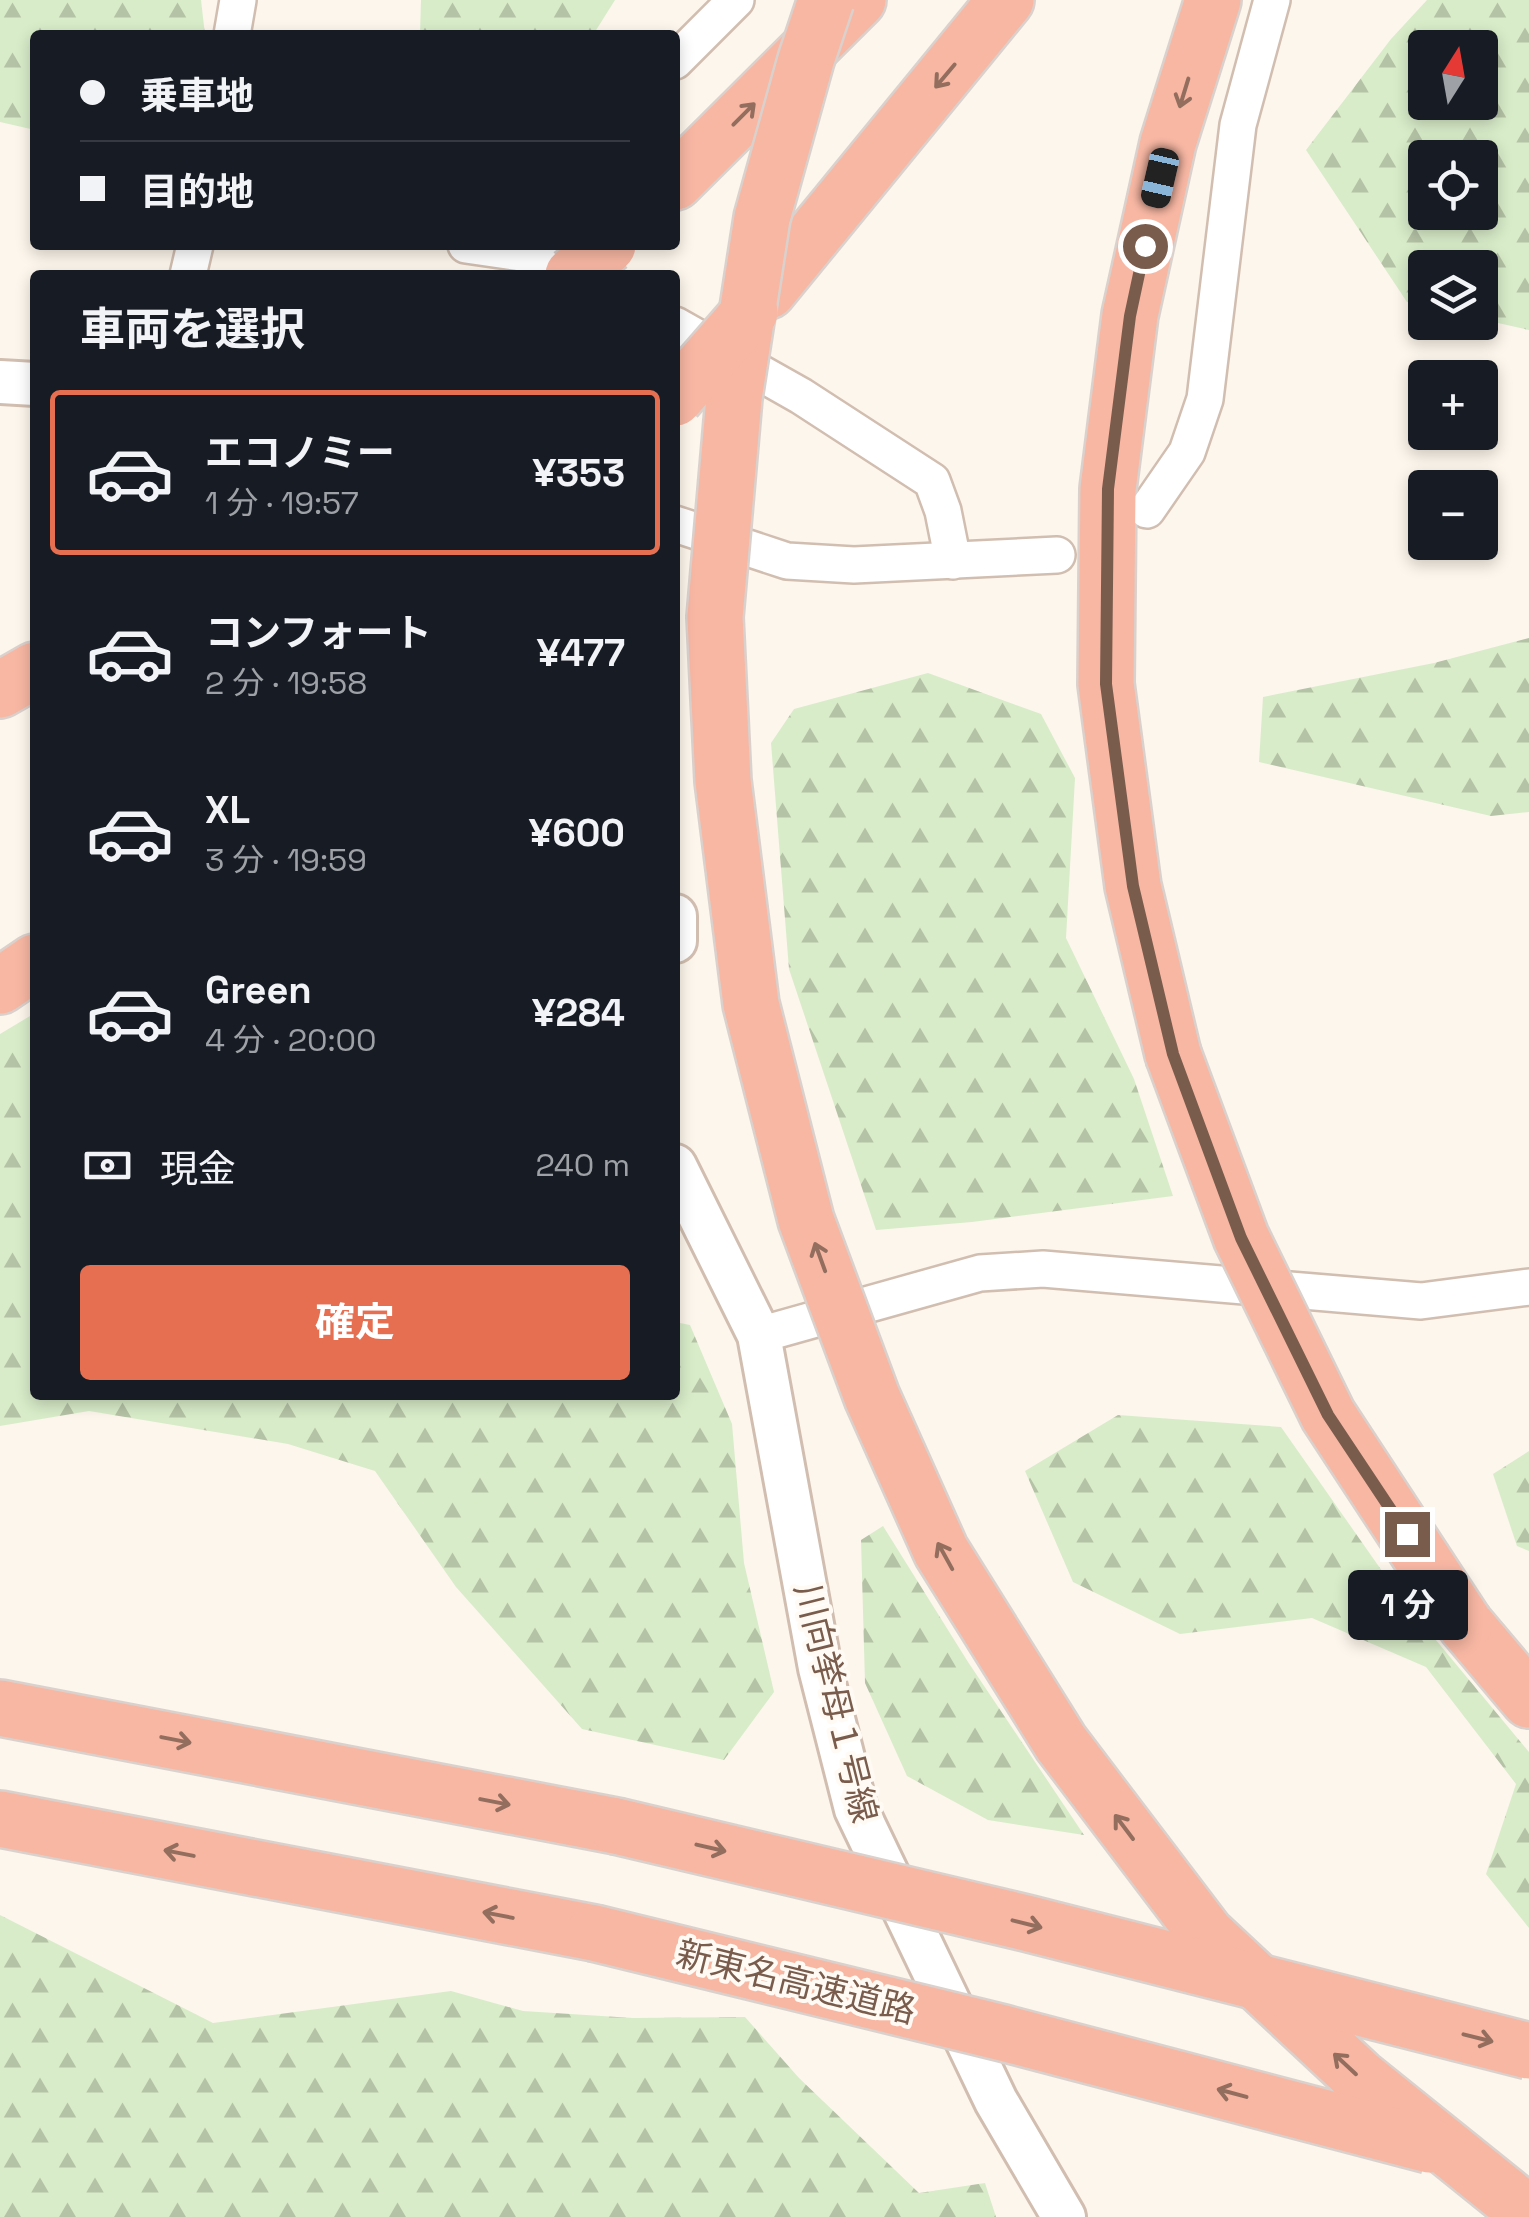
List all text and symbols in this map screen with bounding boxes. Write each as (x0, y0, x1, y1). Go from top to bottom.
north arrow (1408, 30, 1498, 120)
map controls (1408, 30, 1498, 560)
one-way arrow (934, 62, 956, 88)
text: 乗車地 (140, 72, 254, 120)
one-way arrow (1173, 77, 1191, 108)
one-way arrow (732, 102, 756, 126)
button: locate (1408, 140, 1498, 230)
car (1139, 145, 1181, 211)
text: 目的地 (140, 168, 254, 216)
route start (1123, 224, 1168, 269)
button: layers (1408, 250, 1498, 340)
text: 車両を選択 (80, 301, 305, 358)
button: + (1408, 360, 1498, 450)
icon: car (85, 428, 175, 518)
text: エコノミー (205, 429, 395, 477)
text: ¥353 (532, 449, 625, 497)
button: − (1408, 470, 1498, 560)
text: 1 分 · 19:57 (205, 483, 359, 523)
icon: car (85, 608, 175, 698)
text: コンフォート (205, 609, 432, 657)
text: ¥477 (537, 629, 625, 677)
text: 2 分 · 19:58 (205, 663, 367, 703)
text: XL (205, 786, 250, 834)
icon: car (85, 788, 175, 878)
text: ¥600 (529, 809, 625, 857)
text: 3 分 · 19:59 (205, 840, 367, 880)
text: Green (205, 966, 312, 1014)
icon: car (85, 968, 175, 1058)
text: ¥284 (532, 989, 625, 1037)
text: 4 分 · 20:00 (205, 1020, 377, 1060)
icon: cash (80, 1138, 135, 1193)
text: 現金 (160, 1145, 236, 1193)
text: 240 m (535, 1145, 630, 1185)
one-way arrow (810, 1242, 828, 1273)
button: 確定 (80, 1265, 630, 1380)
route end (1385, 1512, 1430, 1557)
one-way arrow (934, 1542, 954, 1572)
callout: 1 分 (1347, 1569, 1467, 1639)
street label: 川向挙母１号線 (785, 1579, 887, 1827)
text: 1 分 (1381, 1585, 1435, 1625)
one-way arrow (159, 1731, 191, 1750)
one-way arrow (478, 1794, 510, 1813)
one-way arrow (1114, 1814, 1135, 1841)
one-way arrow (694, 1840, 726, 1858)
one-way arrow (164, 1842, 196, 1861)
one-way arrow (483, 1904, 515, 1923)
one-way arrow (1010, 1916, 1042, 1934)
street label: 新東名高速道路 (672, 1931, 920, 2033)
one-way arrow (1461, 2030, 1493, 2048)
one-way arrow (1334, 2052, 1358, 2076)
one-way arrow (1217, 2082, 1248, 2101)

